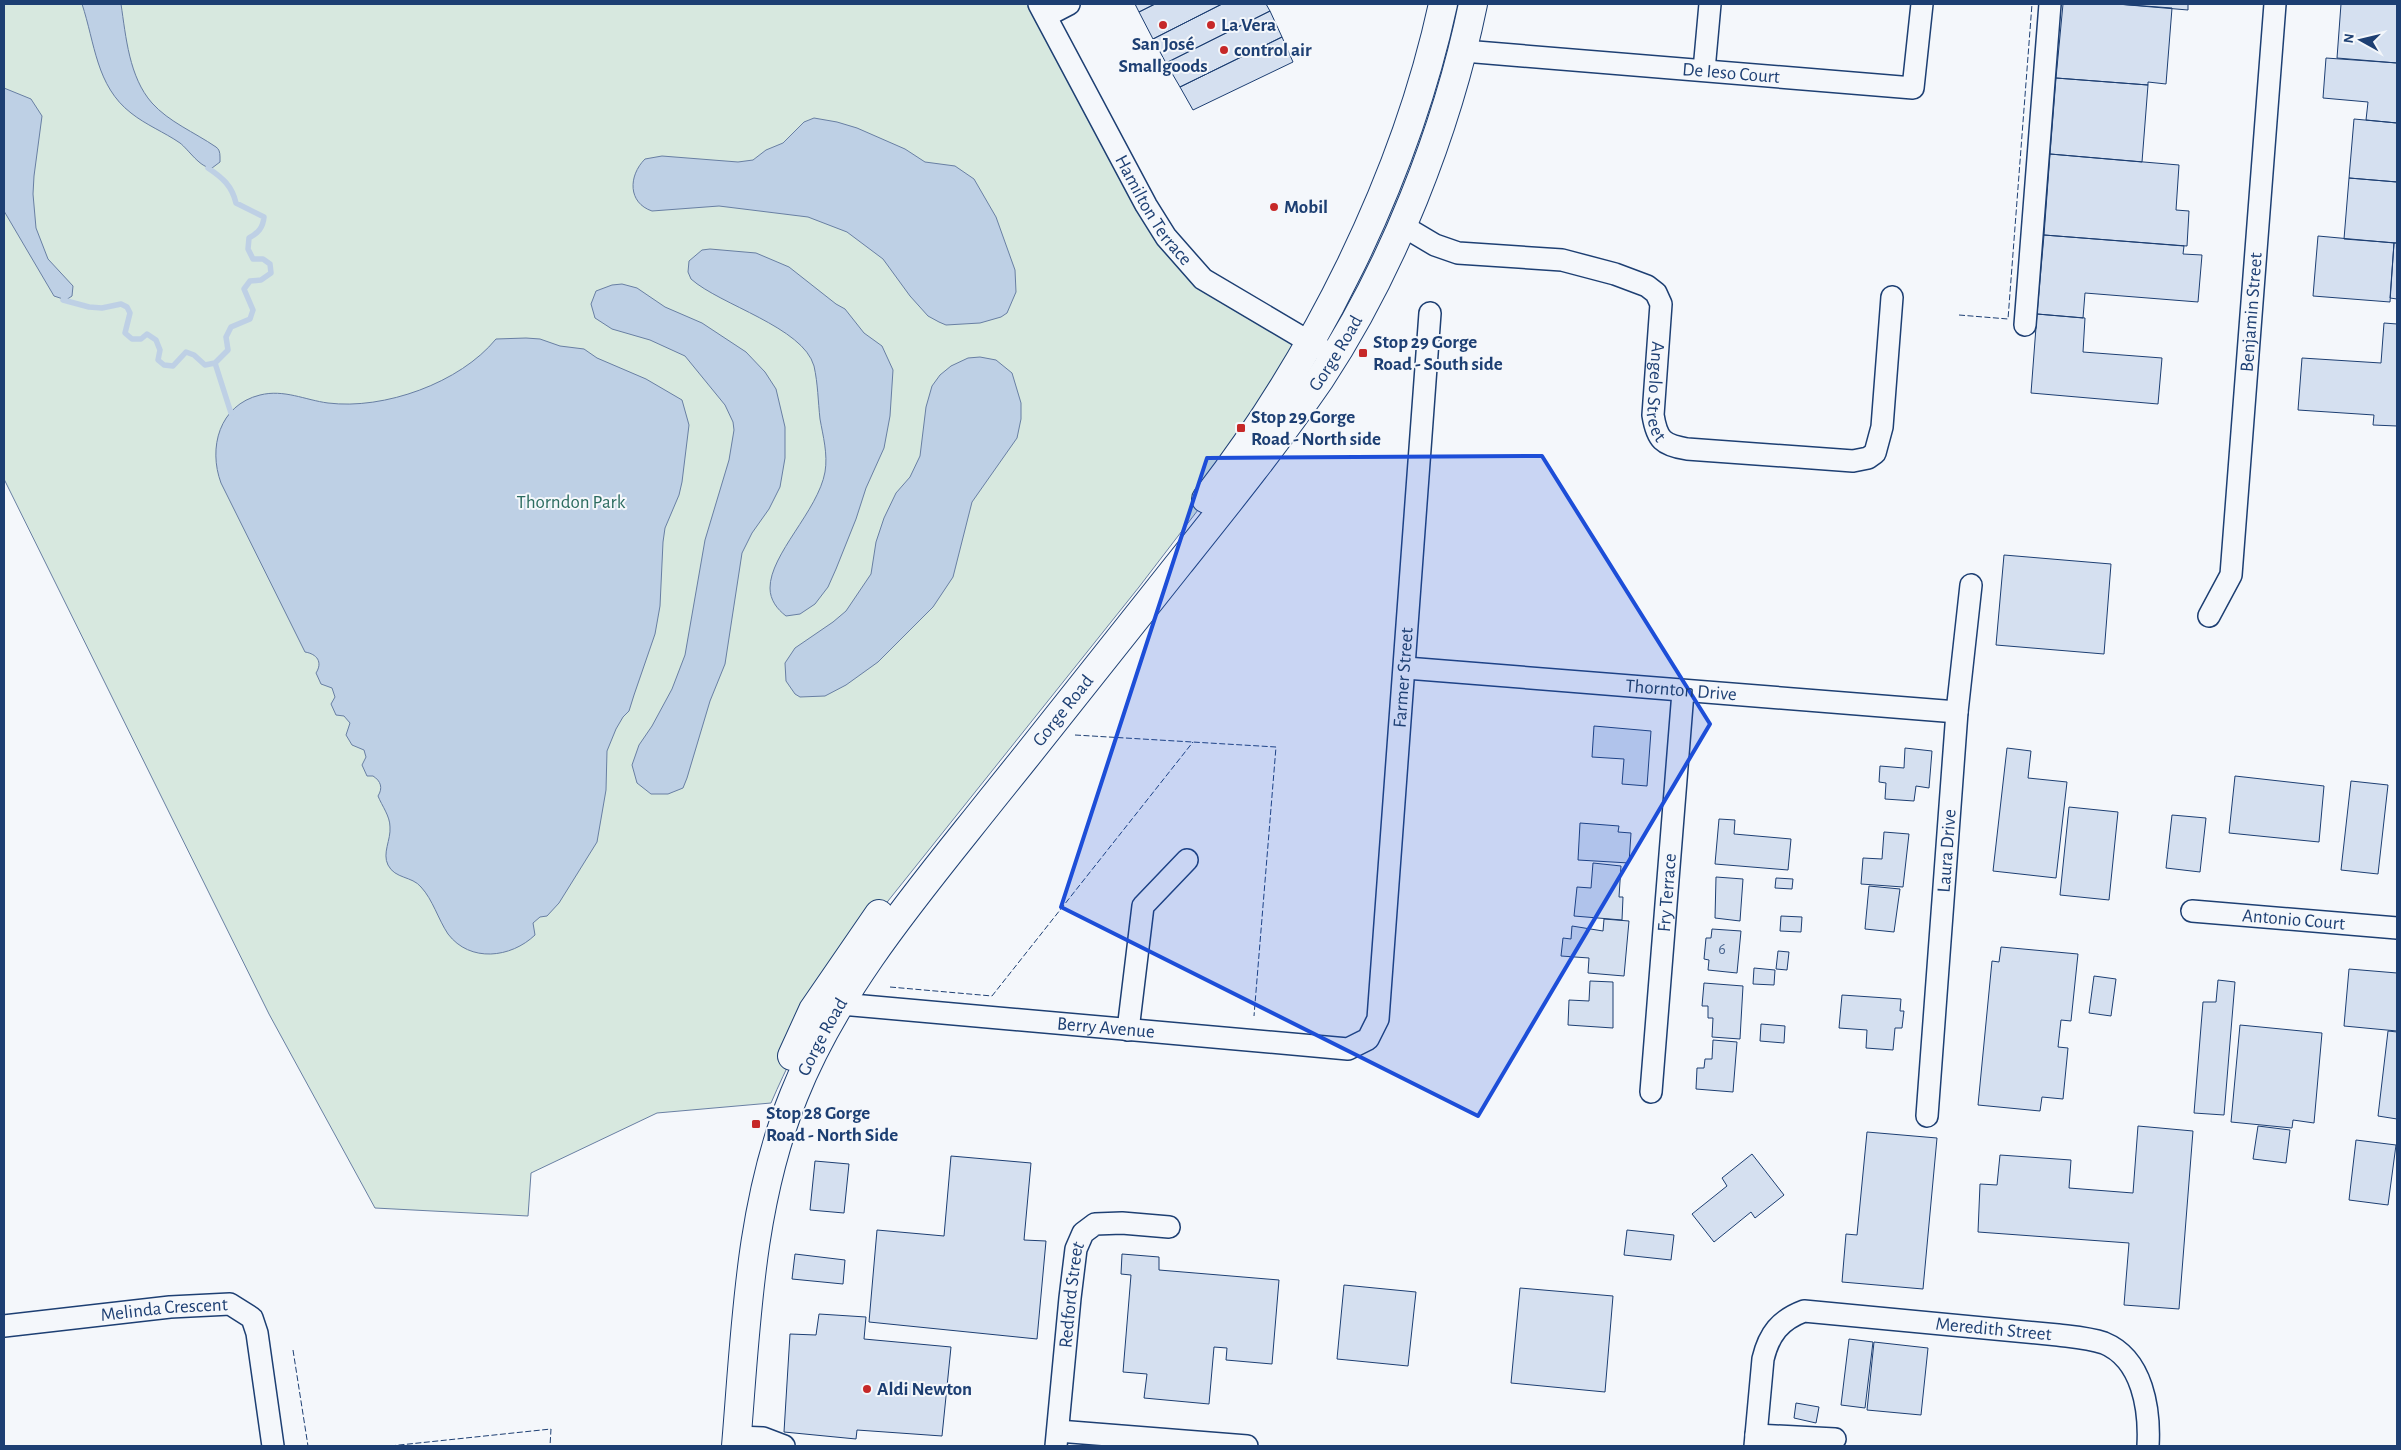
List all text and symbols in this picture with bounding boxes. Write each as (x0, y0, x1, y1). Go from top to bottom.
north arrow (2336, 15, 2386, 65)
place label: La Vera (1221, 16, 1276, 35)
marker: San José Smallgoods (1157, 19, 1169, 31)
marker: La Vera (1205, 19, 1217, 31)
text: N (2342, 33, 2357, 44)
place label: San José Smallgoods (1118, 35, 1208, 76)
place label: control air (1234, 41, 1312, 60)
marker: control air (1218, 44, 1230, 56)
street label: De Ieso Court (1682, 60, 1781, 86)
street label: Hamilton Terrace (1112, 152, 1196, 269)
place label: Mobil (1284, 198, 1328, 217)
marker: Mobil (1268, 201, 1280, 213)
street label: Benjamin Street (2237, 252, 2265, 373)
street label: Gorge Road (1305, 312, 1366, 395)
place label: Stop 29 Gorge Road - South side (1373, 333, 1503, 374)
street label: Angelo Street (1643, 341, 1670, 445)
marker: Stop 29 Gorge Road - South side (1357, 347, 1369, 359)
place label: Stop 29 Gorge Road - North side (1251, 408, 1381, 449)
marker: Stop 29 Gorge Road - North side (1235, 422, 1247, 434)
park label: Thorndon Park (517, 493, 626, 512)
street label: Farmer Street (1390, 627, 1416, 728)
street label: Gorge Road (1029, 671, 1097, 750)
street label: Thornton Drive (1625, 676, 1737, 704)
street label: Laura Drive (1934, 808, 1959, 893)
street label: Fry Terrace (1654, 853, 1680, 933)
street label: Antonio Court (2242, 906, 2346, 933)
house number: 6 (1718, 941, 1726, 957)
street label: Gorge Road (794, 994, 851, 1079)
street label: Berry Avenue (1056, 1014, 1156, 1041)
place label: Stop 28 Gorge Road - North Side (766, 1104, 898, 1145)
marker: Stop 28 Gorge Road - North Side (750, 1118, 762, 1130)
street label: Redford Street (1056, 1238, 1088, 1349)
street label: Melinda Crescent (99, 1295, 228, 1324)
street label: Meredith Street (1935, 1314, 2052, 1344)
place label: Aldi Newton (877, 1380, 972, 1399)
marker: Aldi Newton (861, 1383, 873, 1395)

